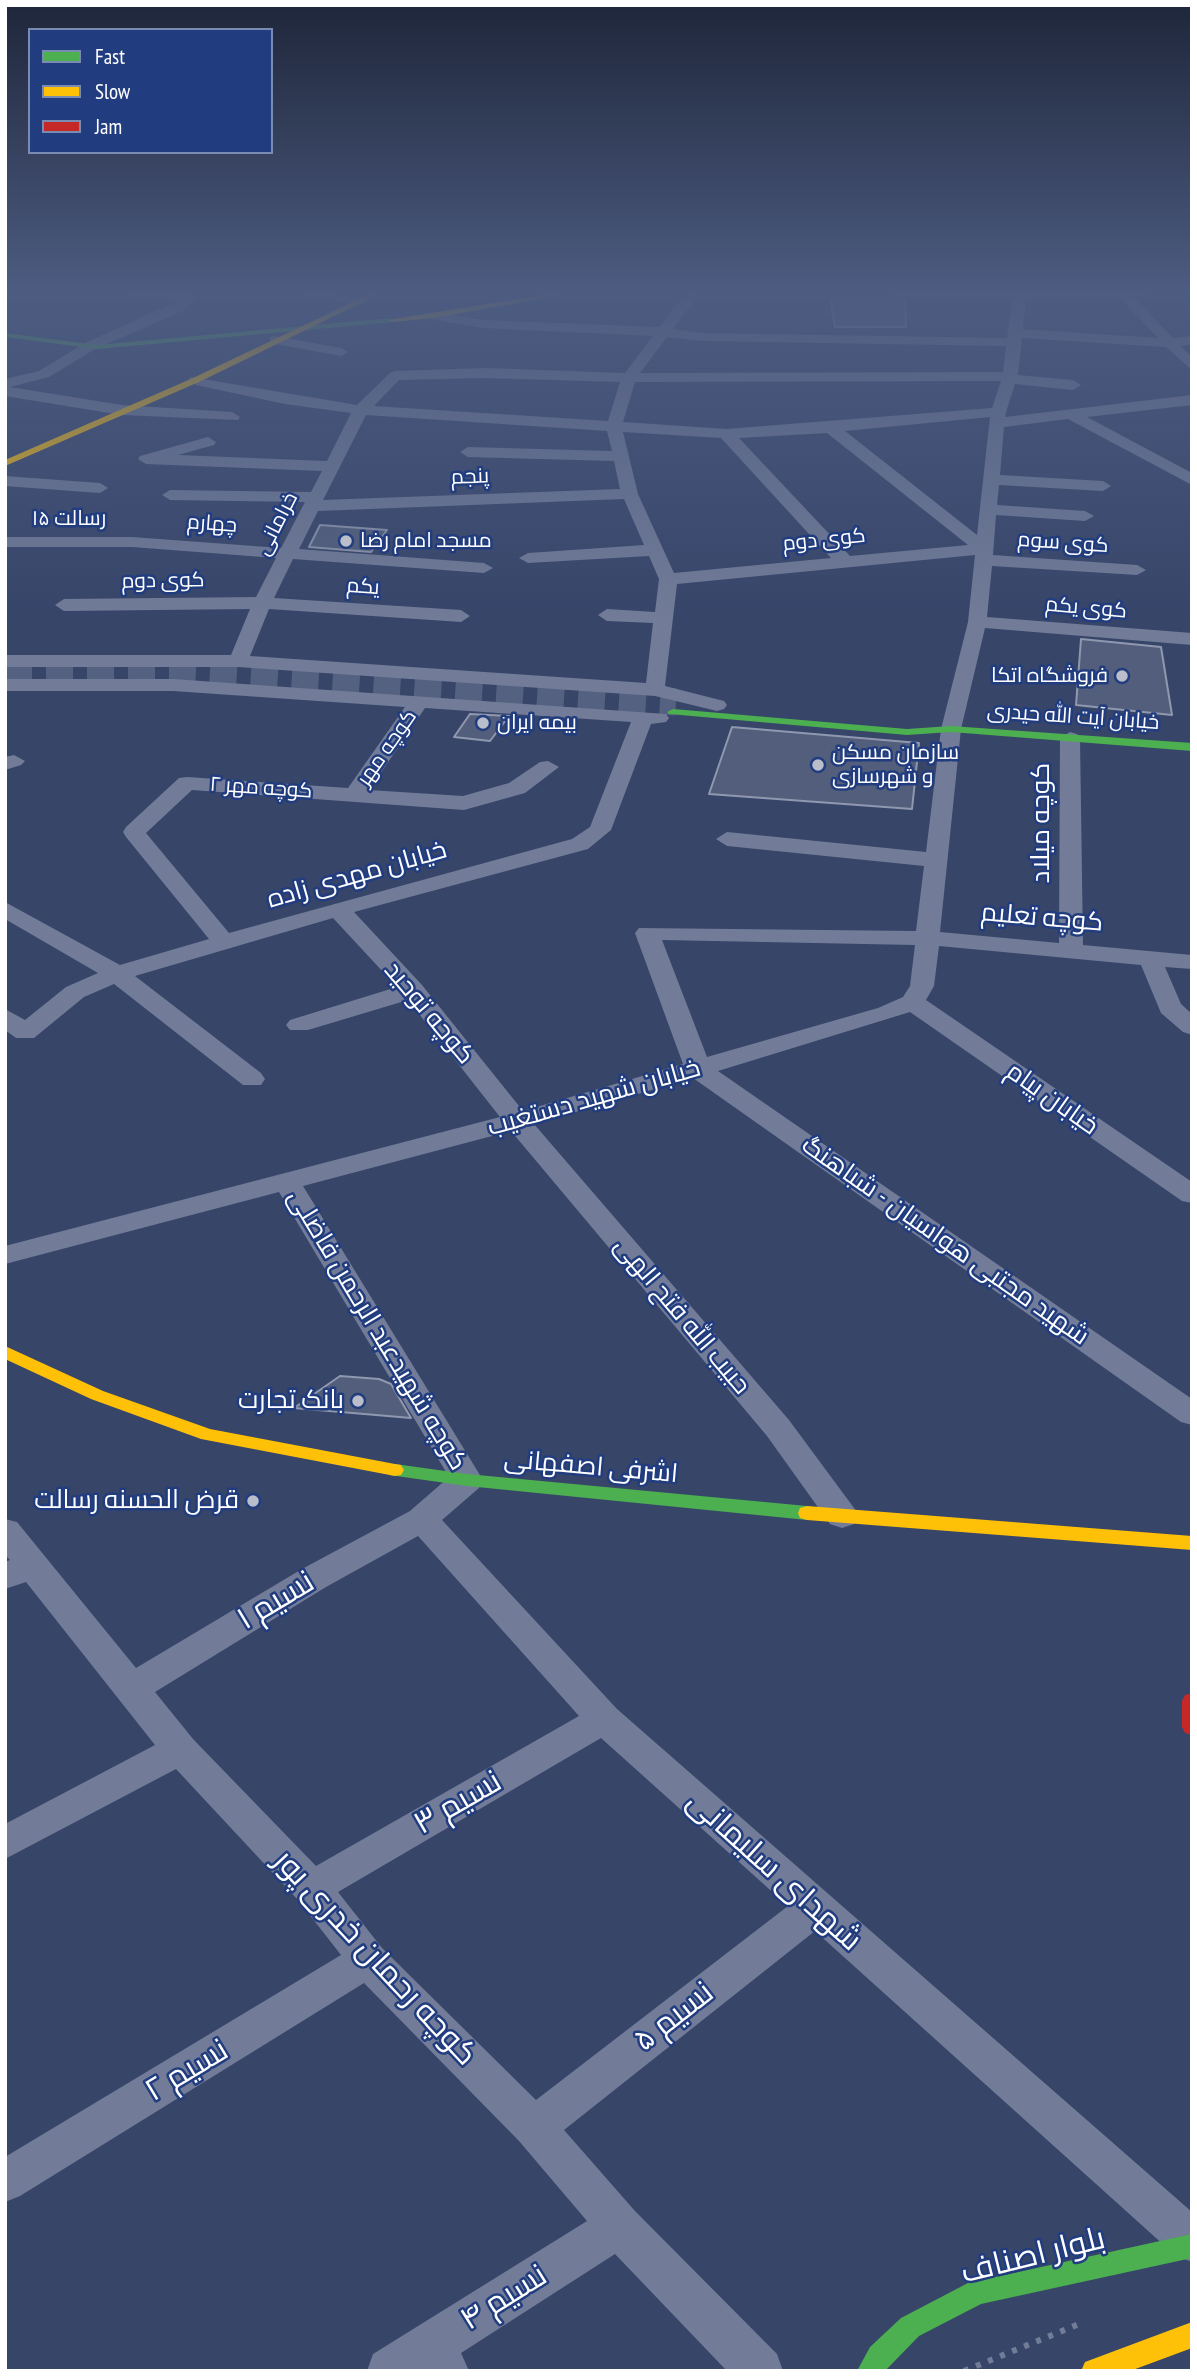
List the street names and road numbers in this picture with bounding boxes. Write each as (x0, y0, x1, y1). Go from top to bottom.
street label: پنجم (450, 464, 490, 490)
street label: خرامانی (250, 488, 304, 560)
street label: رسالت ۱۵ (32, 506, 106, 532)
street label: چهارم (186, 510, 238, 538)
street label: کوی دوم (781, 523, 867, 557)
street label: کوی سوم (1017, 527, 1109, 559)
street label: کوی دوم (121, 568, 205, 594)
street label: یکم (346, 573, 380, 601)
street label: کوی یکم (1044, 592, 1128, 624)
street label: خیابان آیت الله حیدری (986, 698, 1160, 736)
street label: کوچه مهر (352, 705, 422, 791)
street label: کوچه میلاد (1026, 763, 1058, 883)
street label: کوچه مهر ۲ (209, 772, 313, 804)
street label: خیابان مهدی زاده (264, 834, 450, 916)
street label: کوچه تعلیم (980, 897, 1104, 939)
street label: کوچه توحید (377, 955, 481, 1071)
street label: خیابان شهید دستغیب (484, 1053, 704, 1143)
street label: خیابان پیام (1000, 1056, 1104, 1142)
street label: شهید مجتبی هواسیان - شباهنگ (795, 1130, 1095, 1352)
street label: کوچه شهیدعبد الرحمن فاضلی (281, 1184, 473, 1476)
street label: حبیب الله فتح الهی (607, 1231, 757, 1401)
street label: اشرفی اصفهانی (503, 1444, 679, 1490)
street label: نسیم ۱ (230, 1563, 322, 1639)
street label: نسیم ۳ (407, 1763, 509, 1843)
street label: شهدای سلیمانی (679, 1782, 869, 1960)
street label: کوچه رحمان خدری پور (265, 1842, 485, 2074)
street label: نسیم ۵ (626, 1974, 722, 2060)
street label: نسیم ۲ (138, 2031, 236, 2111)
street label: بلوار اصناف (957, 2220, 1109, 2292)
street label: نسیم ۴ (454, 2257, 554, 2339)

